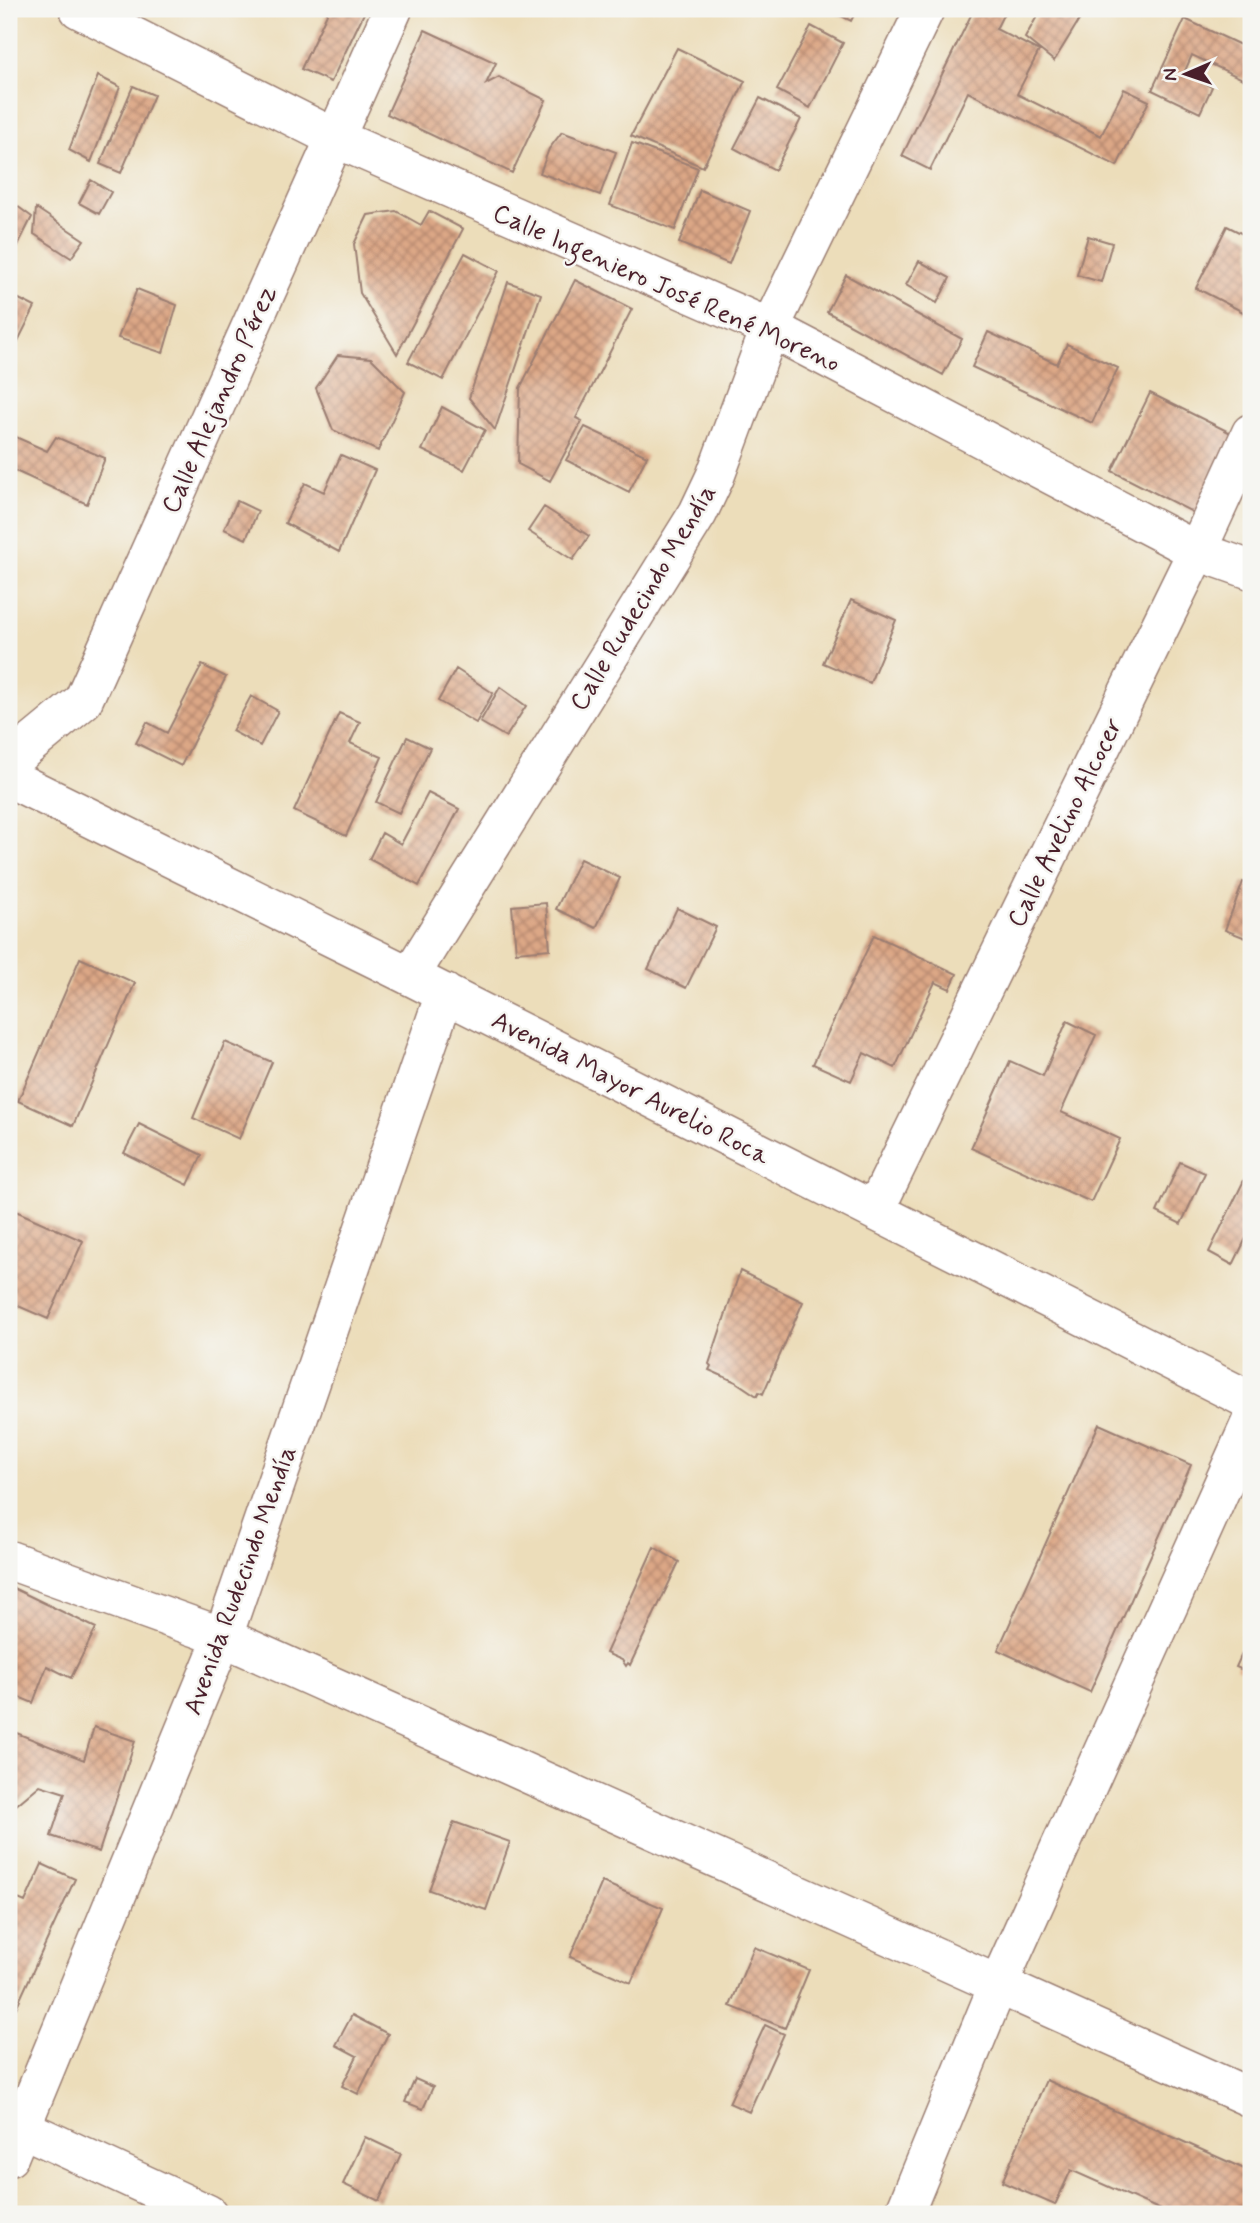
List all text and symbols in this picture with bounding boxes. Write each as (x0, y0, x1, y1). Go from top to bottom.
north arrow (1152, 38, 1222, 108)
text: N (1158, 68, 1183, 81)
street label: Calle Ingeniero José René Moreno (486, 197, 845, 384)
street label: Calle Alejandro Pérez (154, 281, 285, 519)
street label: Calle Rudecindo Mendía (563, 478, 725, 718)
street label: Calle Avelino Alcocer (1000, 712, 1131, 933)
street label: Avenida Mayor Aurelio Roca (485, 1004, 775, 1174)
street label: Avenida Rudecindo Mendía (176, 1441, 305, 1720)

